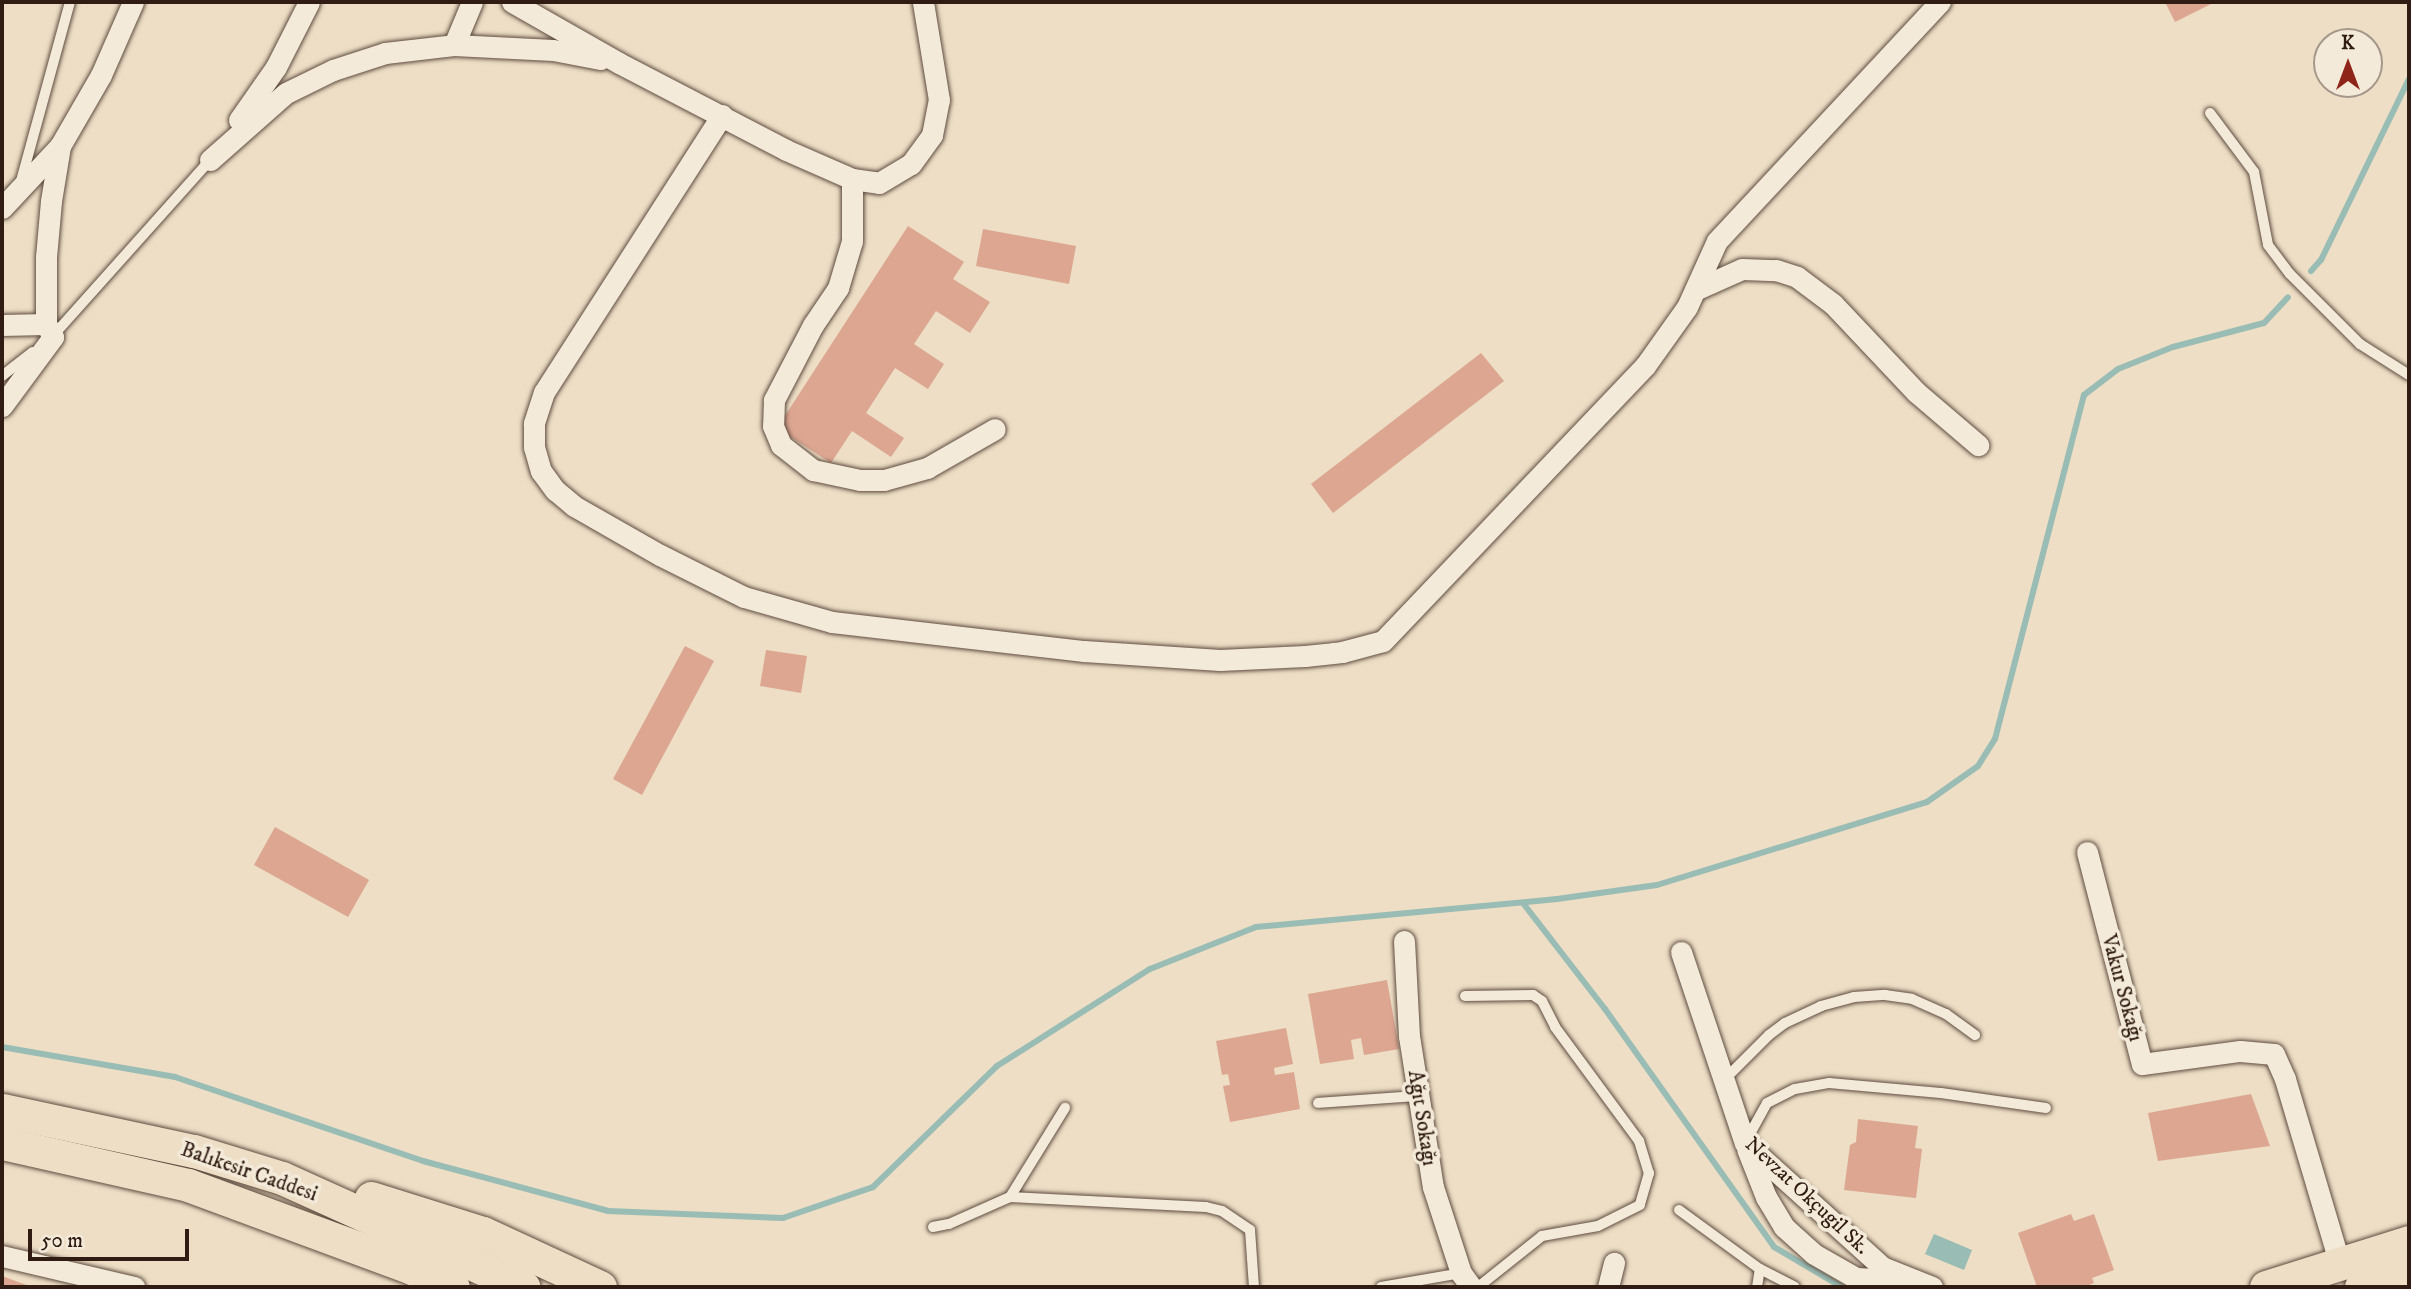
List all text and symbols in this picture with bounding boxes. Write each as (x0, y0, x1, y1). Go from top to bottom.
north arrow (2313, 28, 2383, 98)
text: K (2341, 32, 2355, 55)
street label: Vakur Sokağı (2096, 932, 2148, 1044)
street label: Ağıt Sokağı (1402, 1068, 1442, 1168)
street label: Nevzat Okçugil Sk. (1740, 1132, 1874, 1260)
street label: Balıkesir Caddesi (178, 1137, 320, 1207)
scale bar (32, 1216, 192, 1260)
text: 50 m (41, 1228, 83, 1254)

